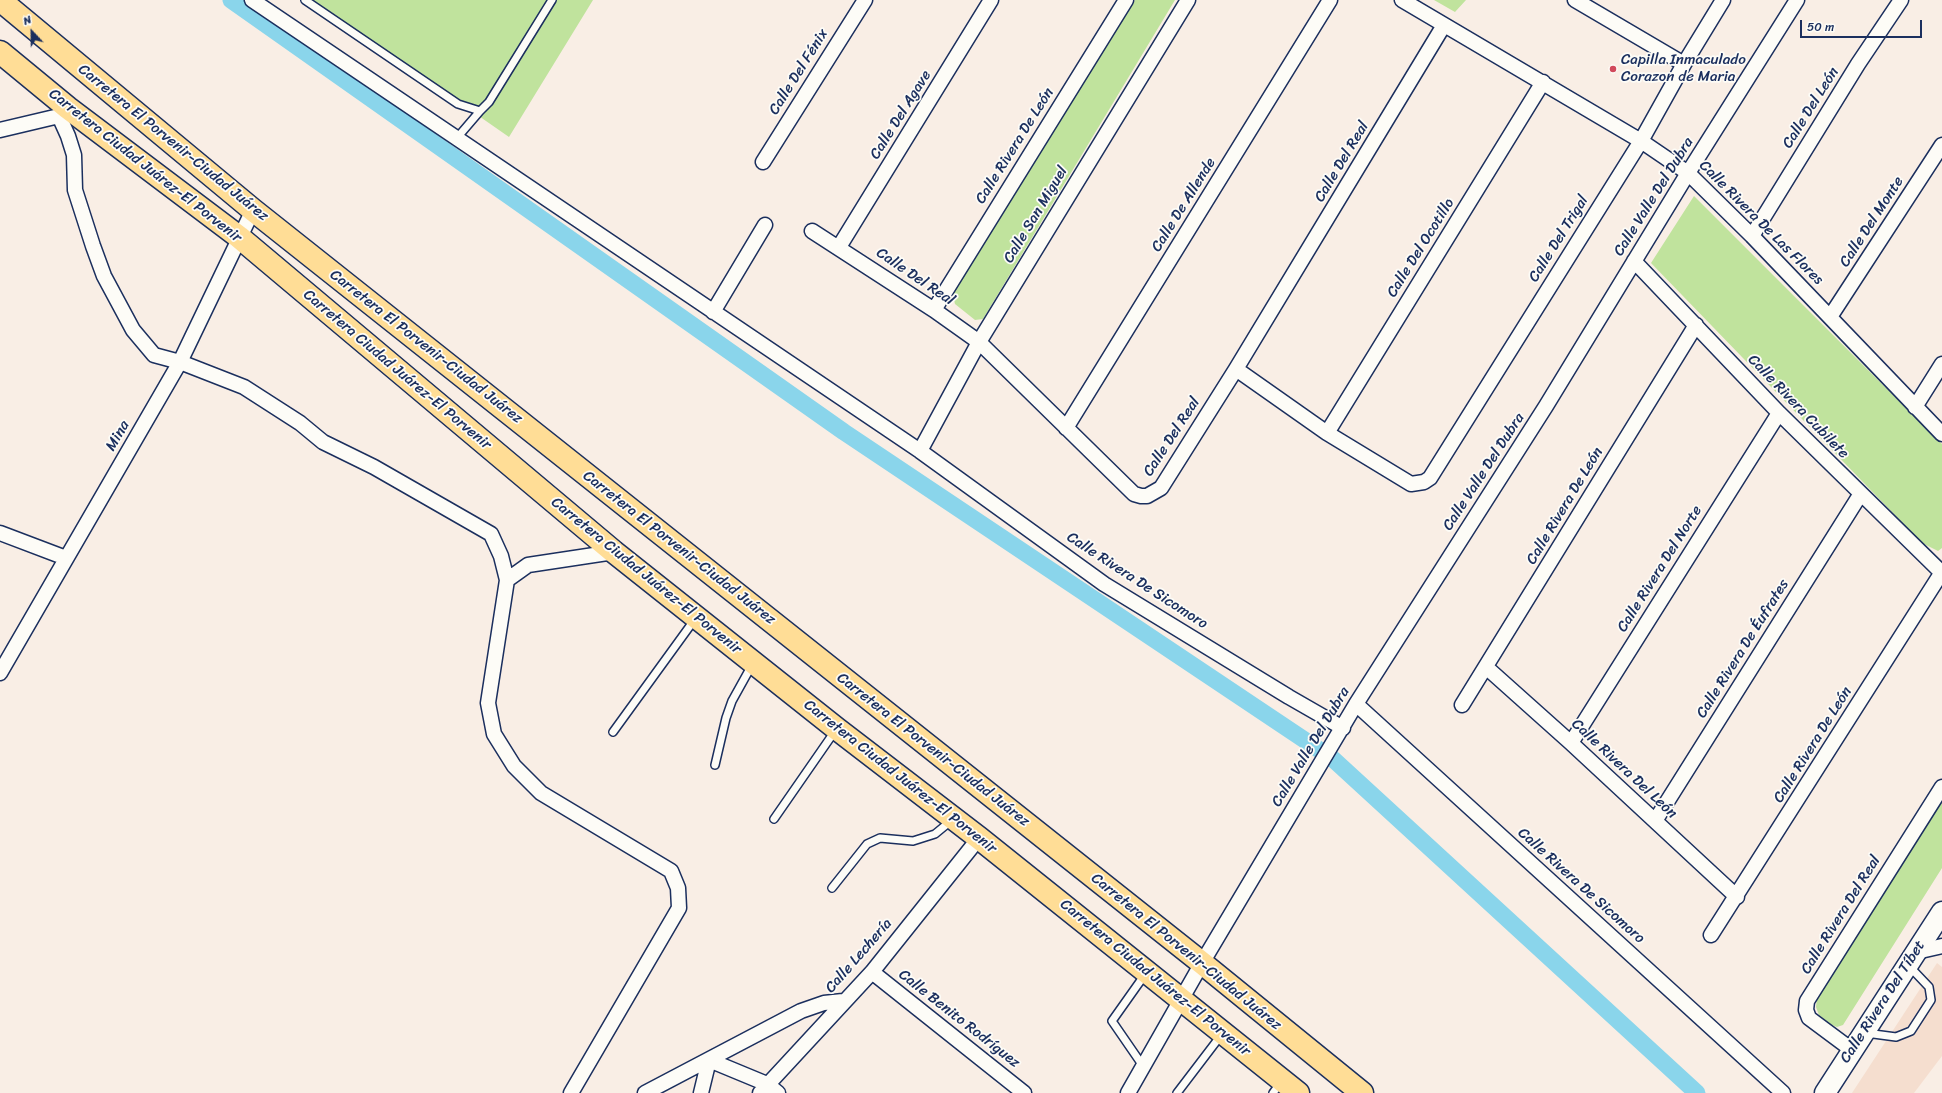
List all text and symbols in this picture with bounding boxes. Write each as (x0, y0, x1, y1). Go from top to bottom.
text: N (20, 10, 34, 31)
north arrow (12, 12, 52, 52)
scale bar (1802, 12, 1924, 38)
text: 50 m (1807, 16, 1834, 38)
street label: Calle Del Fénix (765, 26, 833, 118)
place label: Capilla Inmaculado Corazon de Maria (1621, 51, 1746, 86)
street label: Carretera El Porvenir-Ciudad Juárez (74, 61, 272, 225)
marker: Capilla Inmaculado Corazon de Maria (1608, 64, 1618, 74)
street label: Calle Del León (1779, 64, 1843, 152)
street label: Calle Del Agave (866, 67, 936, 163)
street label: Carretera Ciudad Juárez-El Porvenir (45, 85, 245, 247)
street label: Calle Rivera De León (972, 85, 1058, 207)
street label: Calle Del Real (1311, 119, 1373, 205)
street label: Calle Valle Del Dubra (1610, 134, 1698, 260)
street label: Calle De Allende (1148, 155, 1220, 255)
street label: Calle Rivera De Las Flores (1695, 157, 1827, 289)
street label: Calle San Miguel (1000, 163, 1072, 267)
street label: Calle Del Monte (1836, 173, 1908, 271)
street label: Calle Del Trigal (1525, 192, 1593, 286)
street label: Calle Del Ocotillo (1383, 195, 1459, 301)
street label: Calle Del Real (872, 244, 958, 310)
street label: Carretera El Porvenir-Ciudad Juárez (326, 266, 526, 428)
street label: Carretera Ciudad Juárez-El Porvenir (299, 286, 495, 454)
street label: Calle Rivera Cubilete (1744, 351, 1852, 463)
street label: Calle Del Real (1140, 394, 1204, 480)
street label: Calle Valle Del Dubra (1439, 410, 1529, 534)
street label: Mina (102, 418, 134, 454)
street label: Calle Rivera De León (1523, 444, 1607, 568)
street label: Carretera El Porvenir-Ciudad Juárez (579, 467, 779, 629)
street label: Carretera Ciudad Juárez-El Porvenir (547, 494, 745, 658)
street label: Calle Rivera Del Norte (1614, 502, 1706, 636)
street label: Calle Rivera De Sicomoro (1063, 529, 1211, 633)
street label: Calle Rivera De Éufrates (1693, 576, 1793, 722)
street label: Carretera El Porvenir-Ciudad Juárez (833, 669, 1033, 831)
street label: Calle Valle Del Dubra (1268, 684, 1354, 810)
street label: Calle Rivera De León (1770, 684, 1856, 806)
street label: Carretera Ciudad Juárez-El Porvenir (800, 696, 1000, 858)
street label: Calle Rivera Del León (1567, 715, 1681, 823)
street label: Calle Rivera De Sicomoro (1514, 824, 1648, 948)
street label: Calle Rivera Del Real (1797, 853, 1885, 977)
street label: Carretera El Porvenir-Ciudad Juárez (1087, 870, 1285, 1034)
street label: Carretera Ciudad Juárez-El Porvenir (1056, 896, 1254, 1060)
street label: Calle Lechería (822, 915, 896, 997)
street label: Calle Rivera Del Tíbet (1837, 937, 1929, 1067)
street label: Calle Benito Rodríguez (895, 966, 1023, 1072)

